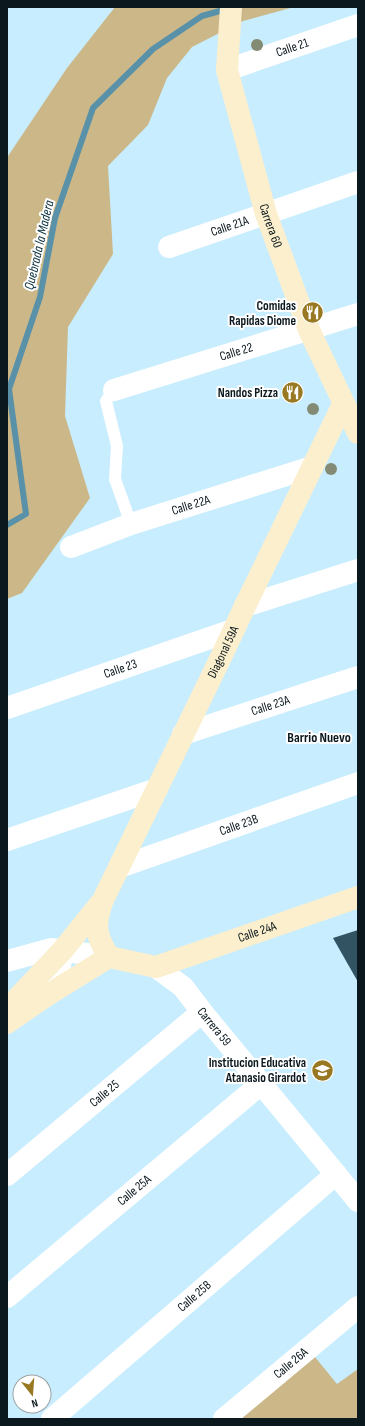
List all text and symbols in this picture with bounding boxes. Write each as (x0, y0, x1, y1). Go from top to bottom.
street label: Calle 21 (274, 34, 311, 61)
water label: Quebrada la Madera (20, 198, 58, 291)
street label: Carrera 60 (256, 202, 286, 250)
street label: Calle 21A (208, 212, 251, 240)
place label: Comidas Rapidas Diome (229, 298, 296, 329)
restaurant icon: Comidas Rapidas Diome (299, 300, 325, 326)
street label: Calle 22 (218, 339, 255, 365)
restaurant icon: Nandos Pizza (280, 380, 306, 406)
place label: Nandos Pizza (218, 385, 278, 401)
street label: Calle 22A (170, 491, 213, 519)
street label: Diagonal 59A (204, 623, 243, 681)
street label: Calle 23 (102, 656, 139, 682)
street label: Calle 23A (249, 692, 292, 719)
district label: Barrio Nuevo (287, 729, 351, 746)
street label: Calle 23B (217, 811, 260, 839)
street label: Calle 24A (236, 918, 279, 946)
street label: Carrera 59 (193, 1004, 235, 1049)
place label: Institucion Educativa Atanasio Girardot (209, 1055, 307, 1086)
school or university icon: Institucion Educativa Atanasio Girardot (309, 1057, 335, 1083)
street label: Calle 25 (86, 1077, 123, 1111)
street label: Calle 25A (114, 1171, 155, 1209)
street label: Calle 25B (174, 1277, 215, 1315)
street label: Calle 26A (270, 1344, 312, 1382)
north arrow (12, 1374, 52, 1414)
text: N (30, 1396, 39, 1410)

